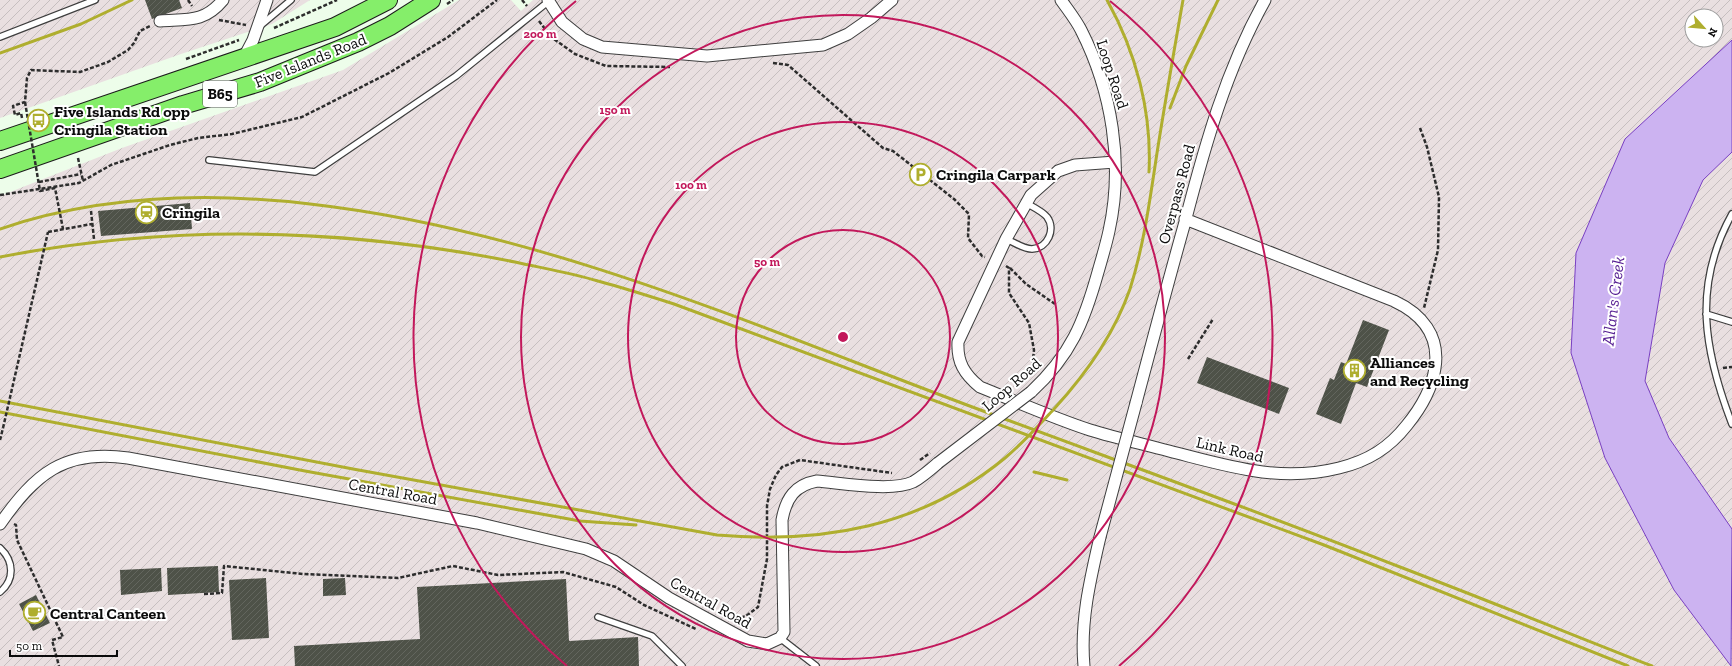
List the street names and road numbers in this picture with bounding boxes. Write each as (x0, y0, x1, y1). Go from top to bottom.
street label: Five Islands Road (251, 29, 369, 92)
street label: Loop Road (1092, 37, 1133, 112)
road number: B65 (203, 81, 237, 107)
street label: Overpass Road (1154, 142, 1199, 246)
street label: Loop Road (978, 353, 1045, 415)
street label: Link Road (1194, 432, 1266, 467)
street label: Central Road (347, 474, 439, 509)
street label: Central Road (667, 572, 755, 633)

